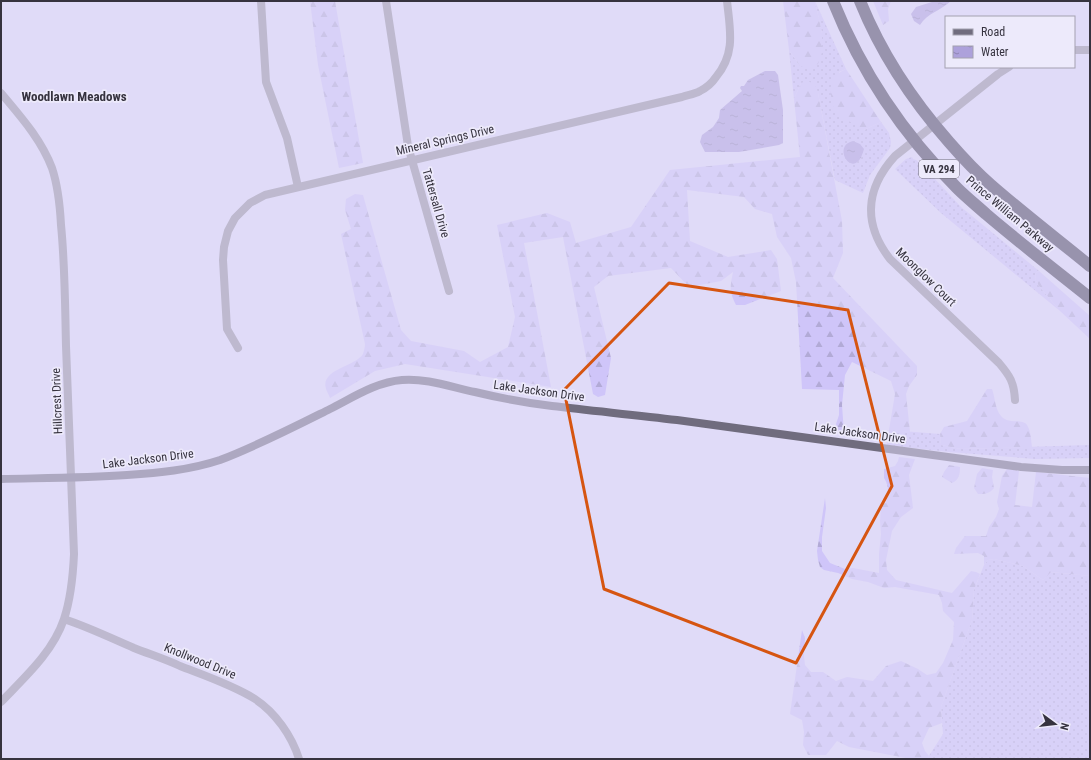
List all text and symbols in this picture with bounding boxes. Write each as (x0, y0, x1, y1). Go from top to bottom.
legend (945, 16, 1075, 68)
text: Road (981, 25, 1005, 39)
text: Water (981, 45, 1009, 59)
district label: Woodlawn Meadows (21, 89, 127, 104)
street label: Mineral Springs Drive (395, 122, 496, 158)
road number: VA 294 (919, 160, 959, 178)
street label: Tattersall Drive (419, 167, 453, 239)
street label: Prince William Parkway (963, 173, 1057, 255)
street label: Moonglow Court (893, 245, 959, 310)
street label: Hillcrest Drive (49, 367, 65, 434)
street label: Lake Jackson Drive (493, 378, 586, 404)
street label: Lake Jackson Drive (814, 420, 907, 446)
street label: Lake Jackson Drive (102, 446, 195, 472)
street label: Knollwood Drive (162, 640, 238, 682)
north arrow (1035, 704, 1075, 744)
text: N (1057, 722, 1071, 732)

